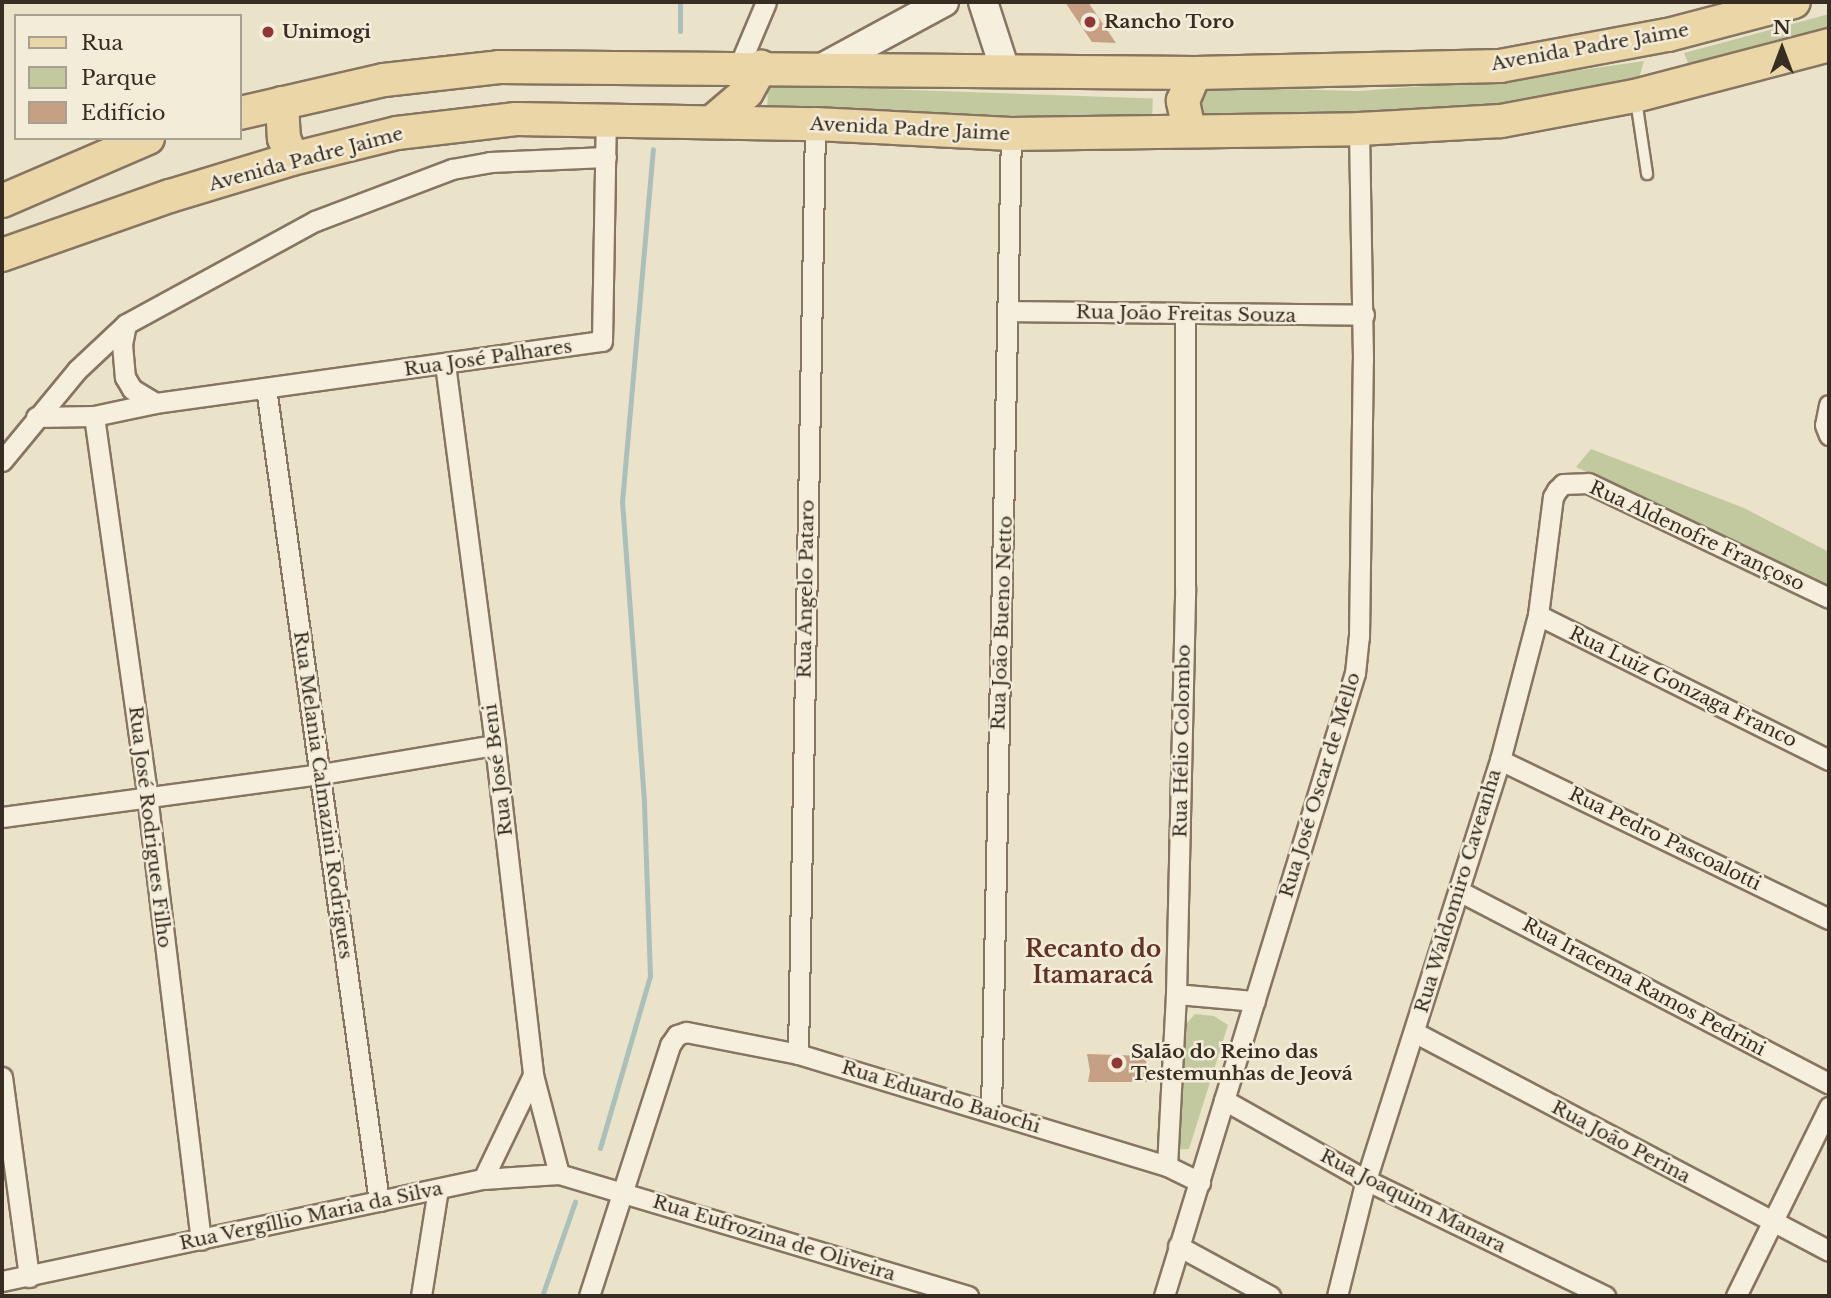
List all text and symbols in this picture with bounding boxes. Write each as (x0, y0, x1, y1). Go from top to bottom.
place label: Rancho Toro (1104, 11, 1235, 33)
legend (14, 14, 242, 140)
marker: Rancho Toro (1082, 14, 1098, 30)
north arrow (1747, 14, 1817, 84)
text: N (1773, 16, 1791, 39)
street label: Avenida Padre Jaime (1489, 18, 1691, 76)
place label: Unimogi (282, 21, 371, 43)
marker: Unimogi (260, 24, 276, 40)
text: Rua (81, 30, 123, 56)
text: Parque (81, 65, 156, 91)
text: Edifício (81, 100, 166, 126)
street label: Avenida Padre Jaime (809, 112, 1011, 146)
street label: Avenida Padre Jaime (206, 122, 406, 196)
street label: Rua João Freitas Souza (1076, 301, 1296, 327)
street label: Rua José Palhares (402, 335, 574, 381)
street label: Rua Aldenofre Françoso (1585, 476, 1809, 596)
street label: Rua Angelo Pataro (793, 499, 819, 679)
street label: Rua João Bueno Netto (987, 515, 1017, 731)
street label: Rua Luiz Gonzaga Franco (1565, 622, 1801, 752)
street label: Rua Melania Calmazini Rodrigues (289, 629, 357, 961)
street label: Rua Hélio Colombo (1169, 644, 1195, 838)
street label: Rua José Oscar de Mello (1275, 669, 1365, 901)
street label: Rua José Beni (479, 703, 517, 837)
street label: Rua José Rodrigues Filho (124, 705, 176, 949)
street label: Rua Waldomiro Caveanha (1410, 766, 1506, 1016)
street label: Rua Pedro Pascoalotti (1565, 782, 1765, 896)
street label: Rua Iracema Ramos Pedrini (1518, 913, 1770, 1061)
district label: Recanto do Itamaracá (1025, 935, 1161, 989)
place label: Salão do Reino das Testemunhas de Jeová (1131, 1041, 1353, 1085)
marker: Salão do Reino das Testemunhas de Jeová (1109, 1055, 1125, 1071)
street label: Rua Eduardo Baiochi (839, 1056, 1043, 1138)
street label: Rua João Perina (1548, 1096, 1694, 1188)
street label: Rua Joaquim Manara (1316, 1144, 1510, 1258)
street label: Rua Vergíllio Maria da Silva (177, 1177, 445, 1255)
street label: Rua Eufrozina de Oliveira (650, 1190, 898, 1286)

